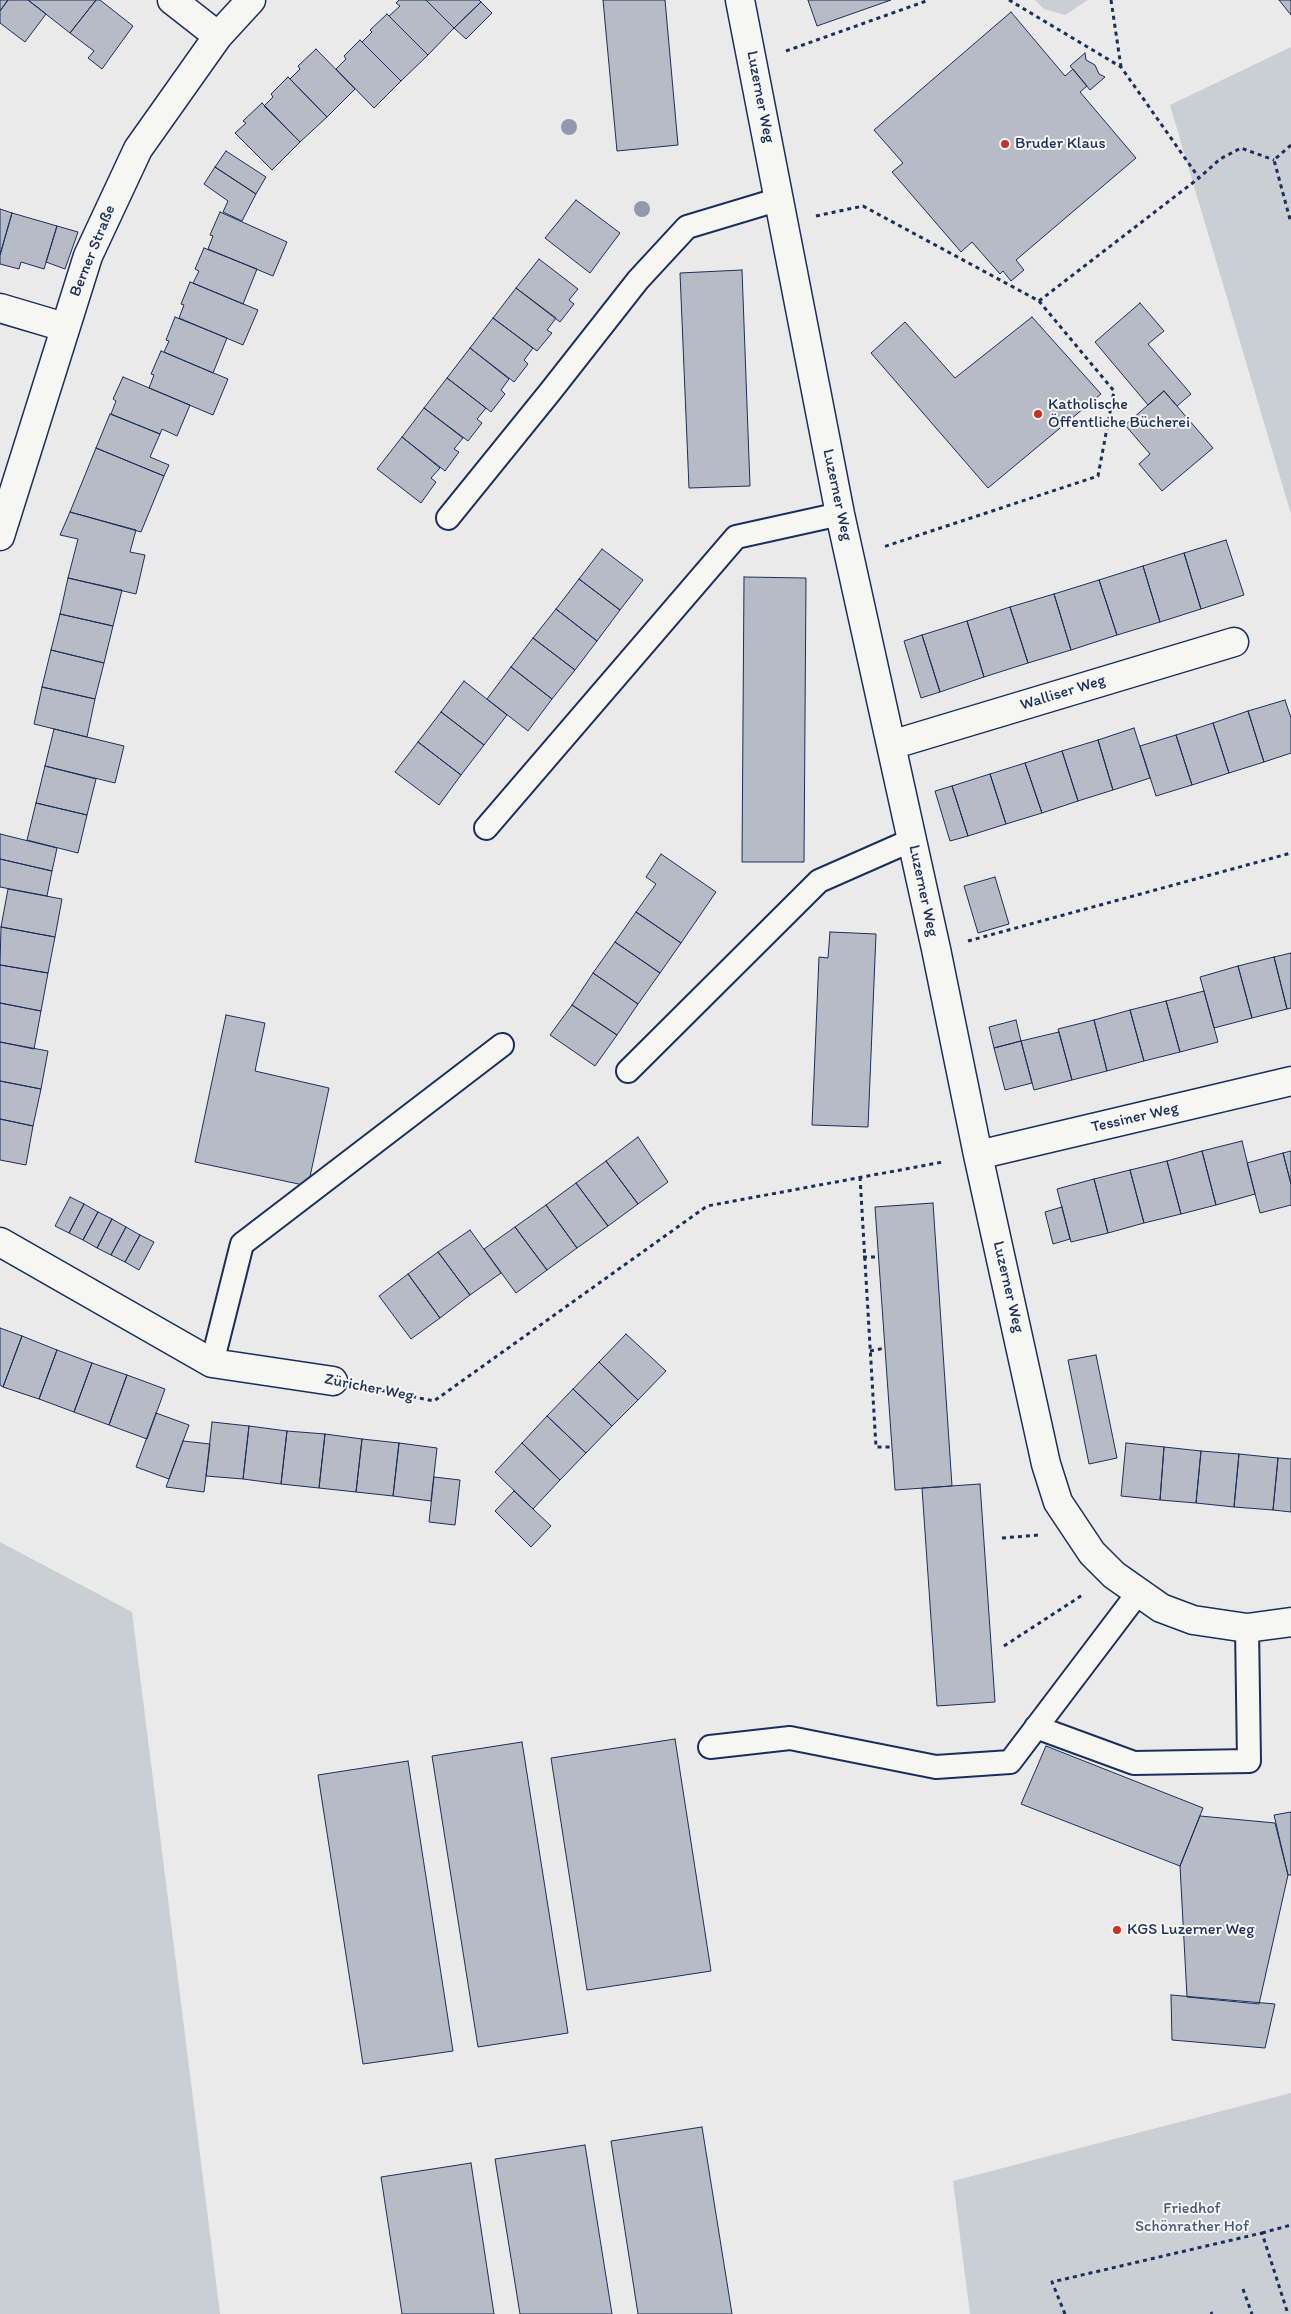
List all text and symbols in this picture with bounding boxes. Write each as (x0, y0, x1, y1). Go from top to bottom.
street label: Luzerner Weg (742, 49, 778, 145)
place label: Bruder Klaus (1015, 134, 1106, 154)
marker: Bruder Klaus (999, 138, 1011, 150)
street label: Berner Straße (66, 202, 120, 300)
place label: Katholische Öffentliche Bücherei (1048, 395, 1190, 433)
marker: Katholische Öffentliche Bücherei (1032, 408, 1044, 420)
street label: Luzerner Weg (818, 447, 856, 543)
street label: Walliser Weg (1018, 671, 1108, 715)
street label: Luzerner Weg (904, 843, 942, 939)
street label: Tessiner Weg (1089, 1099, 1181, 1137)
street label: Luzerner Weg (988, 1239, 1028, 1335)
street label: Züricher Weg (323, 1370, 415, 1406)
place label: KGS Luzerner Weg (1127, 1920, 1254, 1940)
marker: KGS Luzerner Weg (1111, 1924, 1123, 1936)
park label: Friedhof Schönrather Hof (1135, 2199, 1249, 2237)

